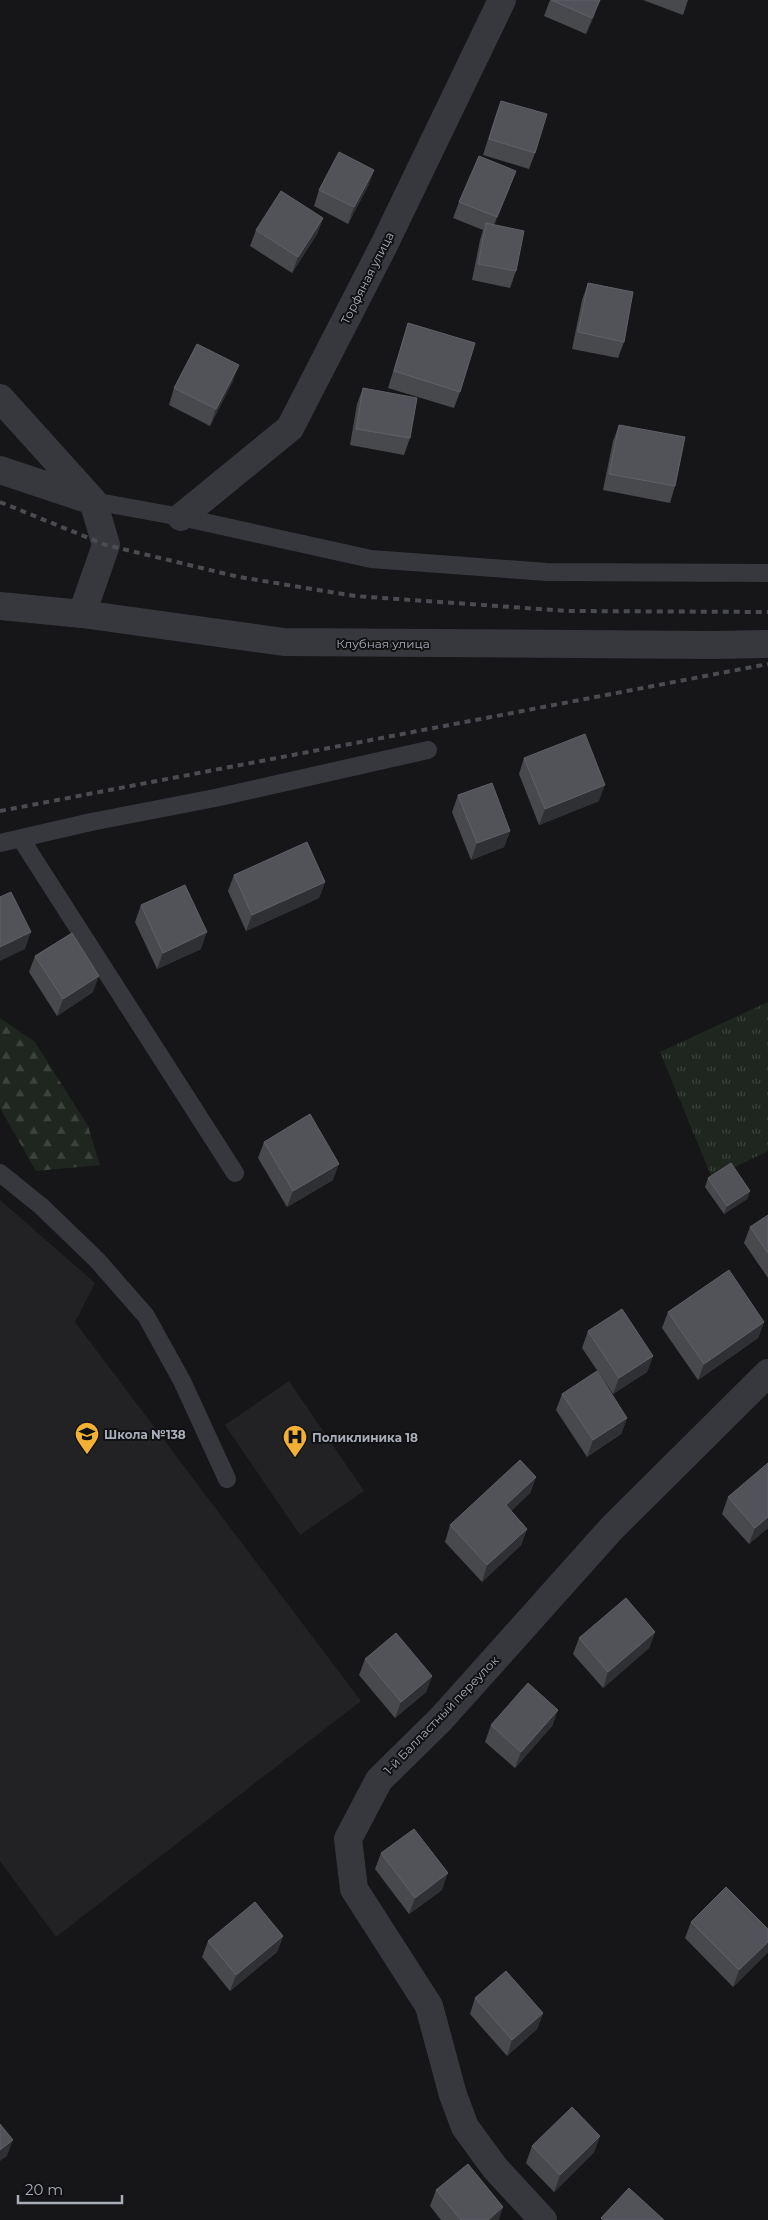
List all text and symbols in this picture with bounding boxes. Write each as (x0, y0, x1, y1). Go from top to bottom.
street label: Торфяная улица (337, 229, 397, 327)
street label: Клубная улица (336, 636, 430, 651)
school or university icon: Школа №138 (74, 1421, 100, 1455)
hospital icon: Поликлиника 18 (282, 1424, 308, 1458)
place label: Школа №138 (104, 1427, 186, 1442)
place label: Поликлиника 18 (312, 1430, 418, 1445)
street label: 1-й Балластный переулок (380, 1653, 502, 1777)
scale bar (18, 2172, 121, 2204)
text: 20 m (25, 2180, 63, 2199)

